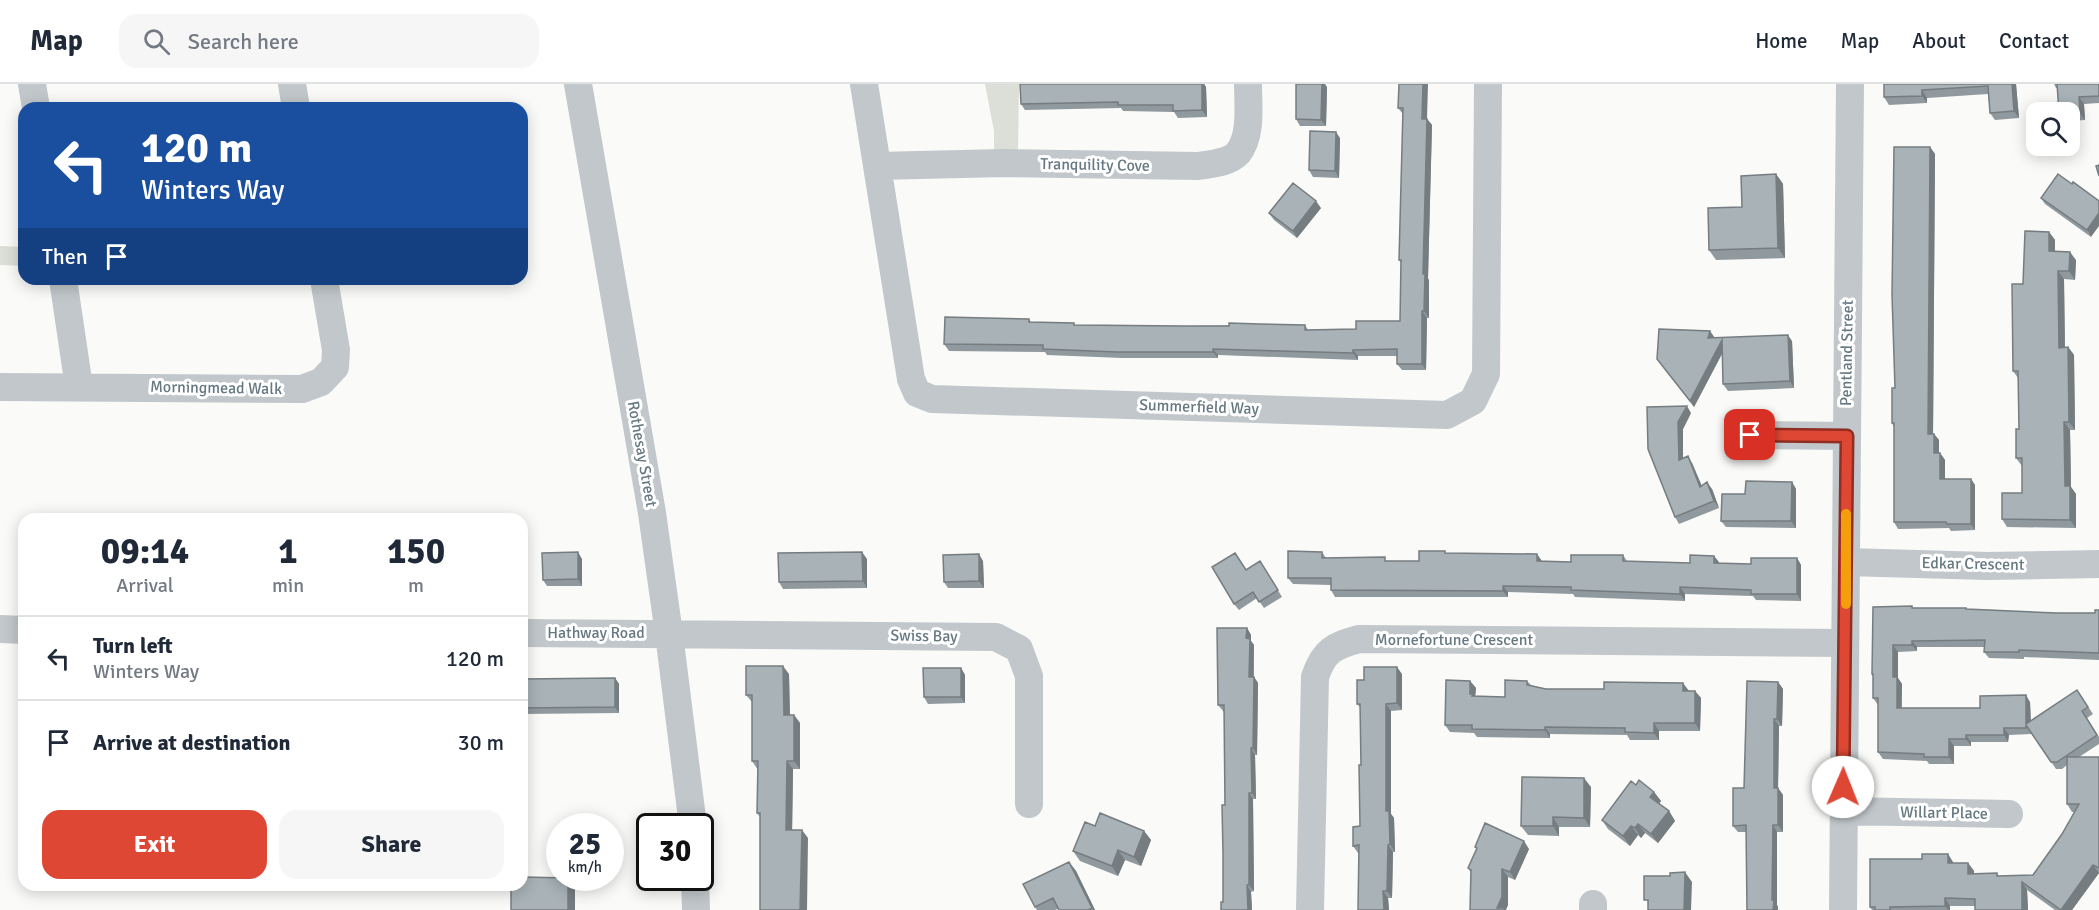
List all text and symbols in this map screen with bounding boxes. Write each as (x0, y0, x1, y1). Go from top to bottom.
search box (119, 14, 539, 68)
text: Map (30, 24, 83, 58)
icon: search (140, 25, 173, 58)
text: Search here (188, 28, 299, 55)
text: Home (1755, 28, 1808, 54)
text: Map (1841, 28, 1879, 54)
text: About (1912, 28, 1966, 54)
text: Contact (1999, 28, 2069, 54)
map controls (2026, 102, 2080, 156)
button: search (2026, 102, 2080, 156)
text: 120 m (141, 123, 252, 174)
icon: left (42, 126, 120, 204)
street label: Tranquility Cove (1040, 154, 1150, 176)
text: Winters Way (141, 174, 284, 207)
icon: arrive (100, 240, 133, 273)
text: Then (42, 243, 88, 270)
street label: Pentland Street (1836, 299, 1858, 406)
street label: Morningmead Walk (150, 377, 282, 399)
street label: Summerfield Way (1139, 395, 1260, 419)
street label: Rothesay Street (623, 399, 661, 509)
pin (1724, 409, 1775, 460)
icon: arrive (1733, 418, 1766, 451)
text: 09:14 (101, 529, 189, 574)
text: 1 (278, 529, 298, 574)
text: 150 (387, 529, 445, 574)
street label: Edkar Crescent (1921, 553, 2025, 575)
text: Arrival (116, 573, 174, 598)
text: min (272, 573, 304, 598)
text: m (408, 573, 424, 598)
street label: Hathway Road (547, 623, 645, 643)
street label: Swiss Bay (890, 625, 958, 647)
street label: Mornefortune Crescent (1375, 630, 1534, 650)
text: Turn left (93, 632, 173, 659)
icon: left (42, 642, 75, 675)
text: 120 m (446, 645, 504, 672)
text: Winters Way (93, 659, 199, 684)
icon: arrive (42, 726, 75, 759)
text: Arrive at destination (93, 729, 290, 756)
text: 30 m (458, 729, 504, 756)
position arrow (1811, 755, 1875, 819)
street label: Willart Place (1900, 802, 1988, 824)
button: Exit (42, 810, 267, 879)
button: Share (279, 810, 504, 879)
speed limit sign: 30 (636, 813, 714, 891)
text: 25 (569, 826, 601, 863)
text: km/h (568, 858, 602, 876)

